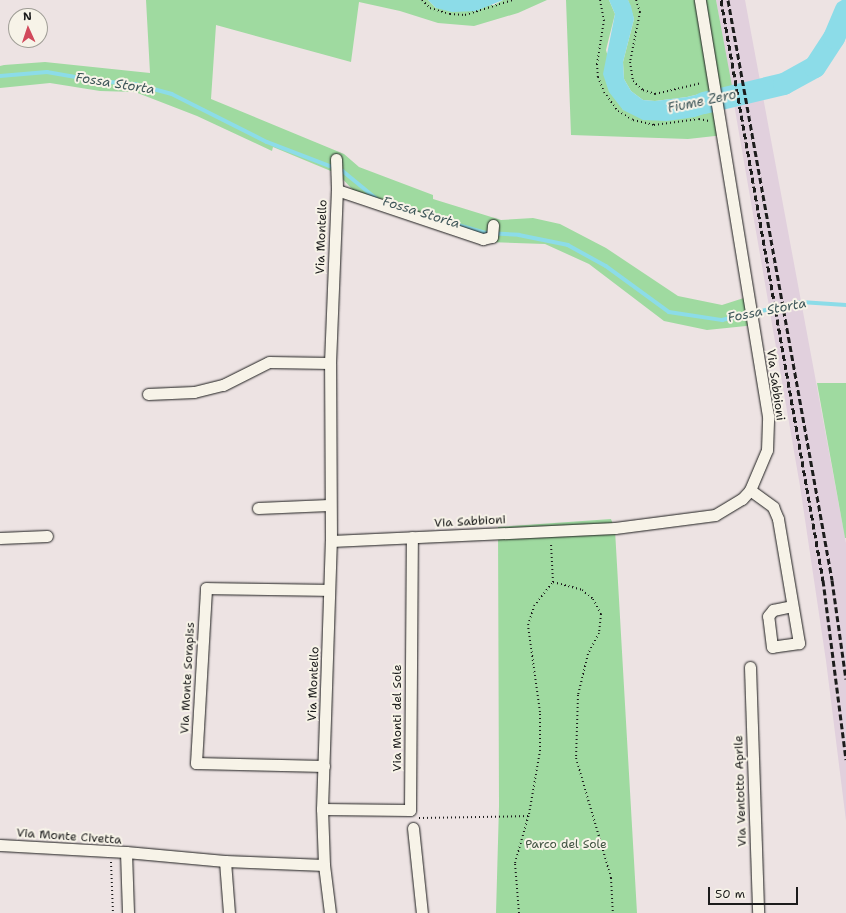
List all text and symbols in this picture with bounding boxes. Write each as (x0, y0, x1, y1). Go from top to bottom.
north arrow (8, 8, 48, 48)
text: N (23, 9, 32, 24)
water label: Fossa Storta (74, 70, 156, 98)
water label: Fiume Zero (666, 87, 738, 117)
water label: Fossa Storta (380, 194, 462, 232)
street label: Via Montello (314, 199, 330, 275)
water label: Fossa Storta (726, 296, 808, 326)
street label: Via Sabbioni (763, 348, 787, 422)
street label: Via Sabbioni (434, 513, 506, 531)
street label: Via Monte Sorapiss (178, 622, 198, 734)
street label: Via Montello (306, 646, 322, 722)
street label: Via Monti del Sole (391, 664, 405, 772)
street label: Via Ventotto Aprile (732, 735, 750, 847)
street label: Via Monte Civetta (16, 826, 122, 848)
park label: Parco del Sole (525, 838, 607, 852)
scale bar (710, 879, 800, 905)
text: 50 m (715, 886, 745, 902)

